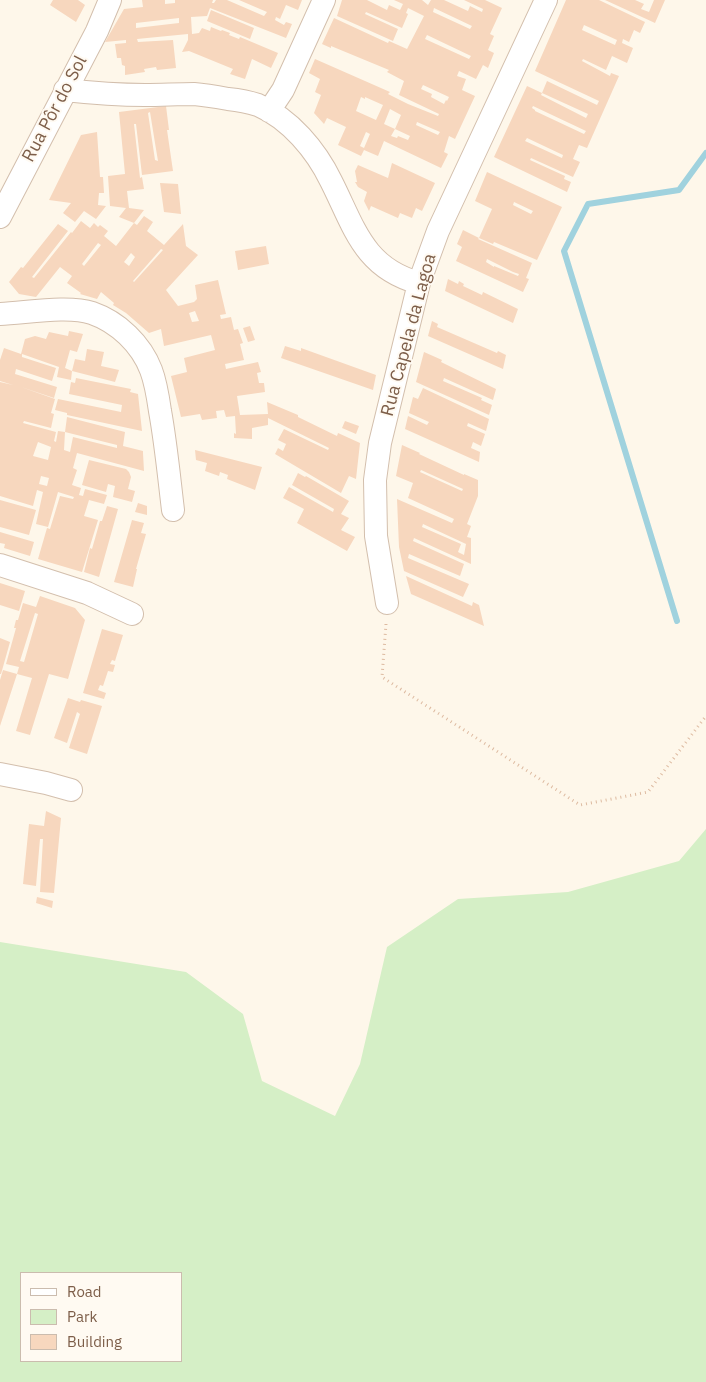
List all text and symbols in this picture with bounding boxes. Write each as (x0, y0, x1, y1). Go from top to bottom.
street label: Rua Pôr do Sol (18, 52, 92, 166)
street label: Rua Capela da Lagoa (377, 251, 441, 419)
legend (20, 1272, 182, 1362)
text: Road (67, 1282, 102, 1301)
text: Park (67, 1307, 97, 1326)
text: Building (67, 1332, 122, 1351)

